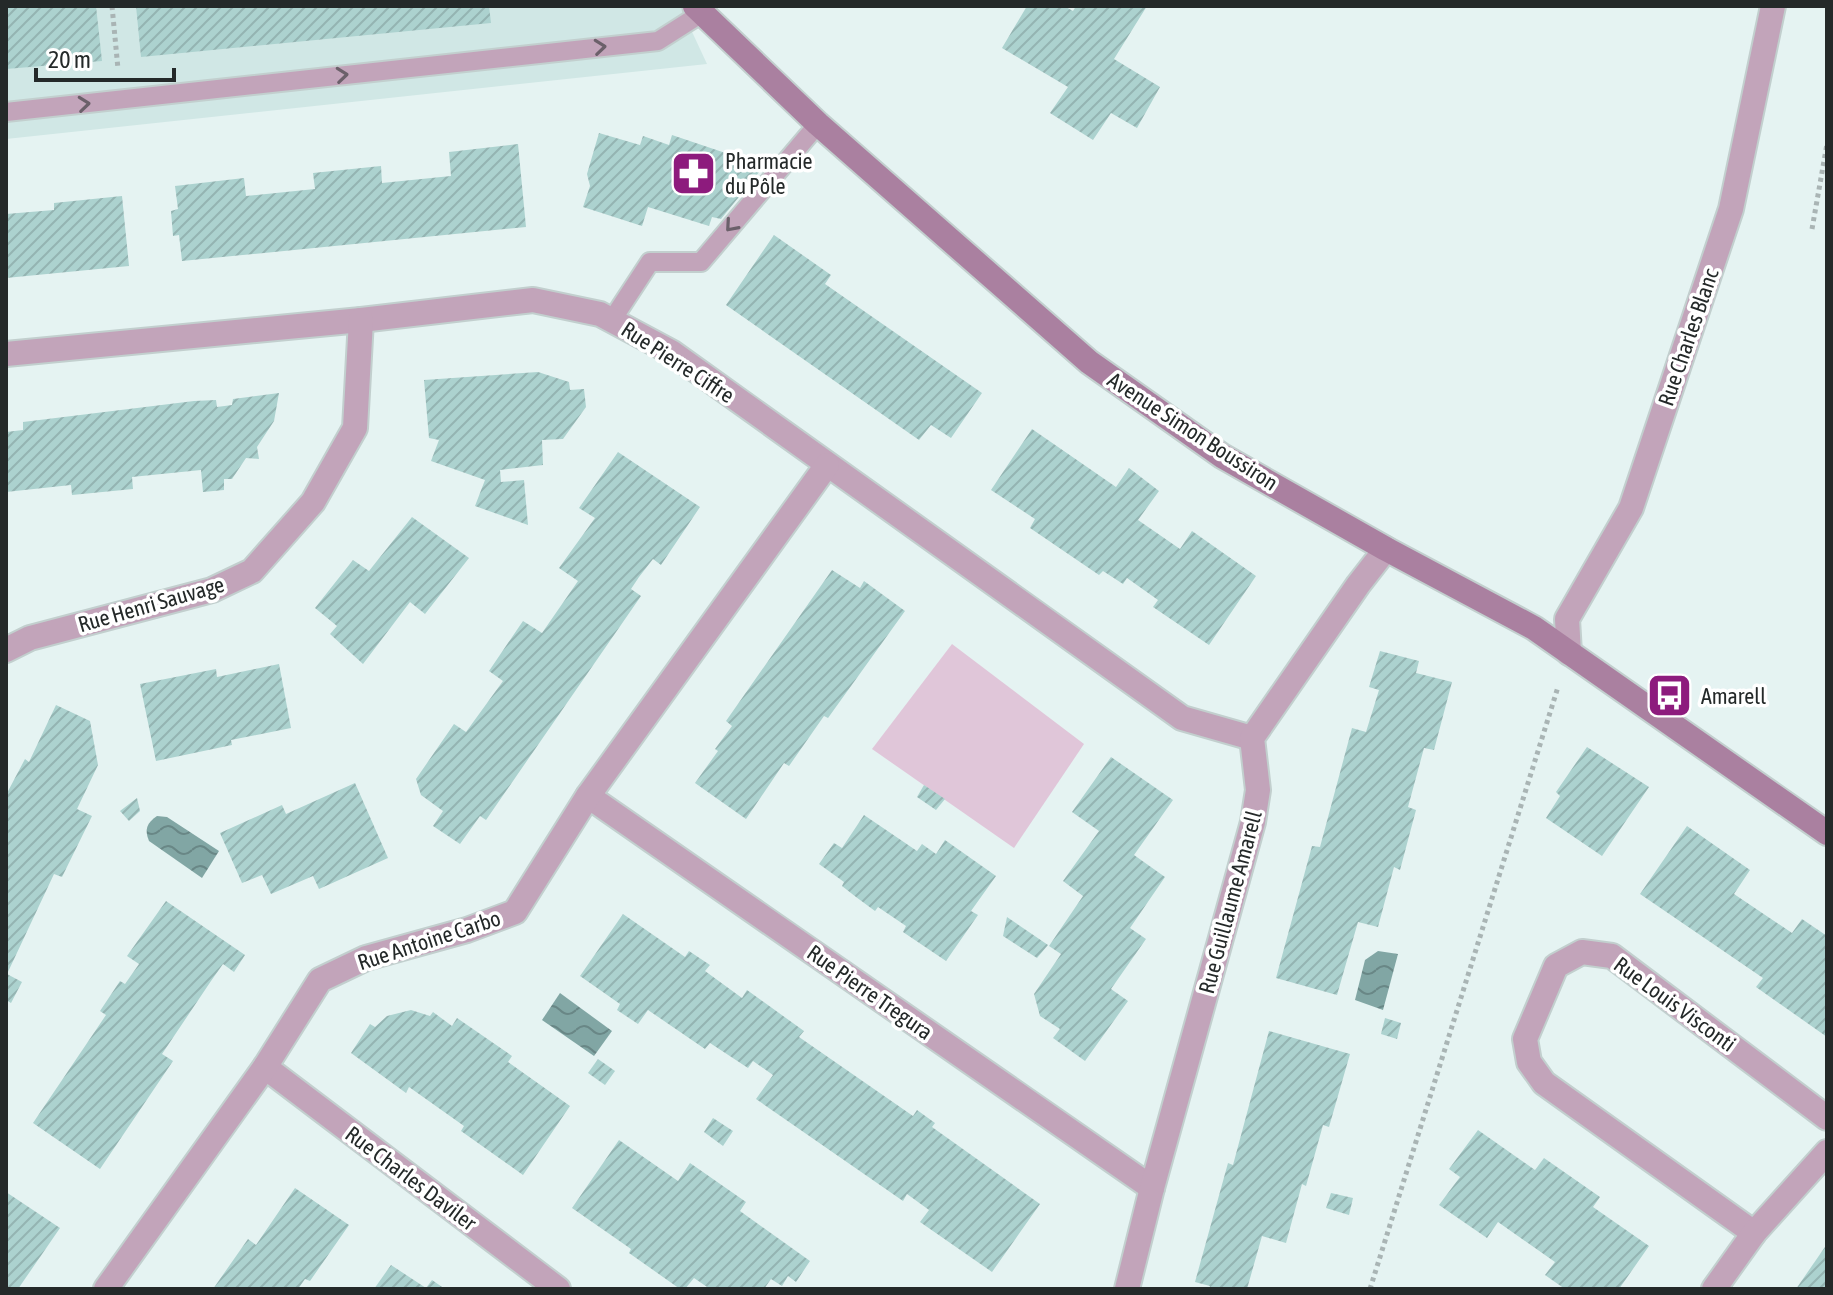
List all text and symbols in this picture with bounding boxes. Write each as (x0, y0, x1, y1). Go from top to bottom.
scale bar (36, 32, 174, 82)
one-way arrow (594, 38, 607, 55)
text: 20 m (48, 46, 91, 73)
one-way arrow (336, 67, 349, 84)
one-way arrow (77, 96, 90, 113)
place label: Pharmacie du Pôle (725, 148, 812, 199)
pharmacy icon: Pharmacie du Pôle (670, 150, 718, 198)
one-way arrow (726, 217, 741, 232)
street label: Rue Charles Blanc (1652, 264, 1724, 409)
street label: Rue Pierre Ciffre (617, 316, 739, 408)
street label: Avenue Simon Boussiron (1103, 366, 1283, 496)
street label: Rue Henri Sauvage (75, 571, 227, 637)
bus stop icon: Amarell (1646, 672, 1694, 720)
place label: Amarell (1701, 683, 1766, 709)
street label: Rue Guillaume Amarell (1193, 808, 1267, 996)
street label: Rue Antoine Carbo (354, 905, 504, 975)
street label: Rue Pierre Tregura (802, 939, 938, 1045)
street label: Rue Louis Visconti (1609, 951, 1741, 1057)
street label: Rue Charles Daviler (340, 1120, 482, 1236)

